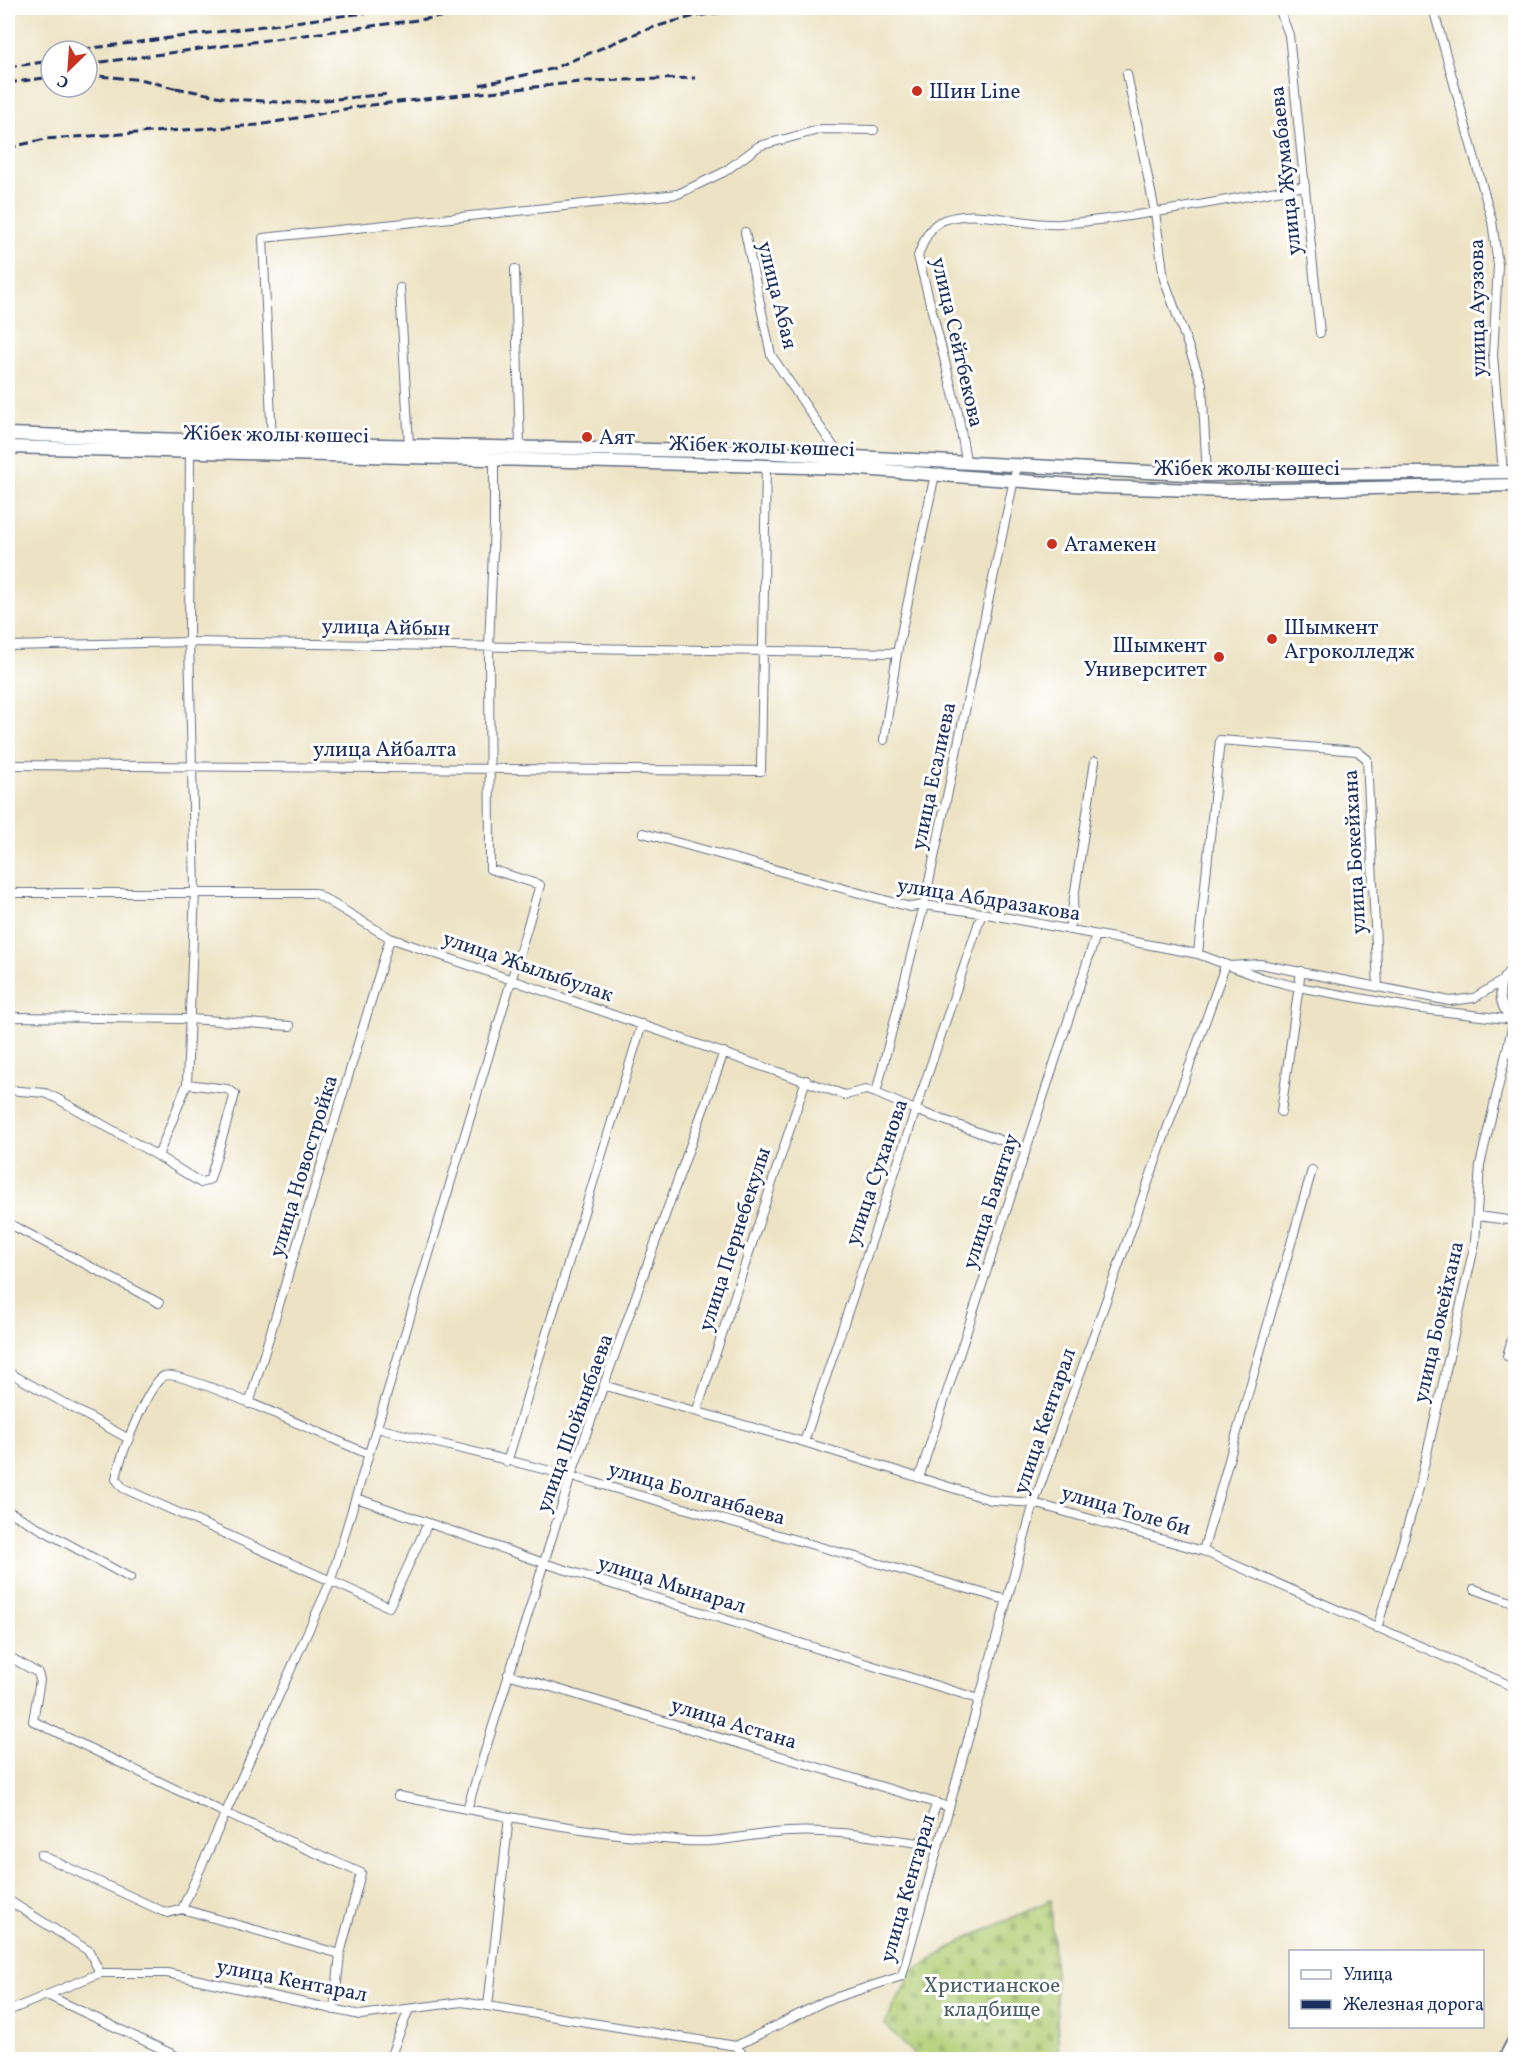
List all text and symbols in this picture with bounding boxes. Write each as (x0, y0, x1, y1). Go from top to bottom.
north arrow (39, 39, 99, 99)
text: С (54, 69, 73, 93)
place label: Шин Line (929, 78, 1021, 107)
marker: Шин Line (910, 84, 924, 98)
street label: улица Жумабаева (1263, 85, 1310, 257)
street label: улица Ауэзова (1463, 238, 1494, 377)
street label: улица Абая (749, 239, 804, 352)
street label: улица Сейтбекова (923, 254, 990, 430)
street label: Жібек жолы көшесі (183, 419, 369, 452)
place label: Аят (599, 424, 636, 453)
marker: Аят (580, 430, 594, 444)
street label: Жібек жолы көшесі (668, 430, 856, 465)
street label: Жібек жолы көшесі (1154, 455, 1340, 484)
place label: Атамекен (1064, 531, 1157, 560)
marker: Атамекен (1045, 537, 1059, 551)
street label: улица Айбын (321, 613, 451, 644)
place label: Шымкент Агроколледж (1284, 614, 1415, 667)
place label: Шымкент Университет (1084, 632, 1207, 685)
marker: Шымкент Агроколледж (1265, 632, 1279, 646)
marker: Шымкент Университет (1212, 650, 1226, 664)
street label: улица Есалиева (905, 700, 964, 853)
street label: улица Айбалта (313, 736, 457, 765)
street label: улица Бокейхана (1337, 769, 1374, 935)
street label: улица Абдразакова (895, 872, 1083, 929)
street label: улица Жылыбулак (438, 925, 617, 1010)
street label: улица Новостройка (263, 1072, 346, 1261)
street label: улица Суханова (839, 1095, 916, 1250)
street label: улица Баянтау (956, 1129, 1027, 1273)
street label: улица Пернебекулы (692, 1143, 779, 1335)
street label: улица Бокейхана (1407, 1239, 1472, 1406)
street label: улица Шойынбаева (530, 1330, 621, 1517)
street label: улица Кентарал (1007, 1344, 1084, 1499)
street label: улица Болганбаева (604, 1455, 789, 1534)
street label: улица Толе би (1057, 1479, 1194, 1544)
street label: улица Мынарал (594, 1549, 749, 1622)
street label: улица Астана (667, 1691, 800, 1757)
street label: улица Кентарал (873, 1811, 943, 1966)
legend (1289, 1950, 1484, 2028)
street label: улица Кентарал (214, 1953, 370, 2010)
text: Улица (1343, 1963, 1393, 1988)
park label: Христианское кладбище (924, 1972, 1060, 2025)
text: Железная дорога (1343, 1993, 1484, 2018)

